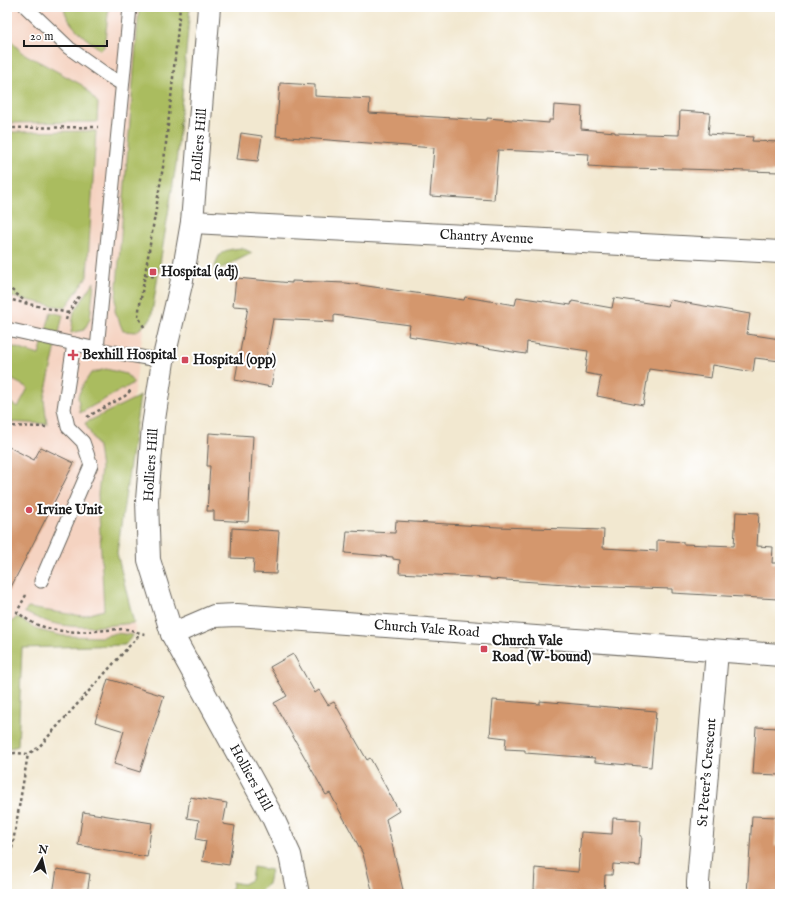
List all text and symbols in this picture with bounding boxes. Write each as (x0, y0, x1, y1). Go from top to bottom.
scale bar (24, 22, 107, 48)
text: 20 m (30, 29, 53, 44)
street label: Holliers Hill (187, 107, 211, 182)
street label: Chantry Avenue (439, 226, 534, 248)
place label: Hospital (adj) (161, 263, 239, 281)
marker: Hospital (adj) (148, 267, 158, 277)
place label: Bexhill Hospital (82, 346, 178, 364)
marker: Bexhill Hospital (67, 349, 79, 361)
place label: Hospital (opp) (193, 351, 277, 369)
marker: Hospital (opp) (180, 355, 190, 365)
street label: Holliers Hill (139, 427, 163, 502)
place label: Irvine Unit (37, 501, 103, 519)
marker: Irvine Unit (24, 505, 34, 515)
street label: Church Vale Road (373, 616, 481, 642)
place label: Church Vale Road (W-bound) (492, 632, 592, 666)
marker: Church Vale Road (W-bound) (479, 644, 489, 654)
street label: St Peter's Crescent (694, 717, 720, 827)
street label: Holliers Hill (225, 741, 276, 814)
north arrow (22, 839, 62, 879)
text: N (37, 842, 49, 858)

